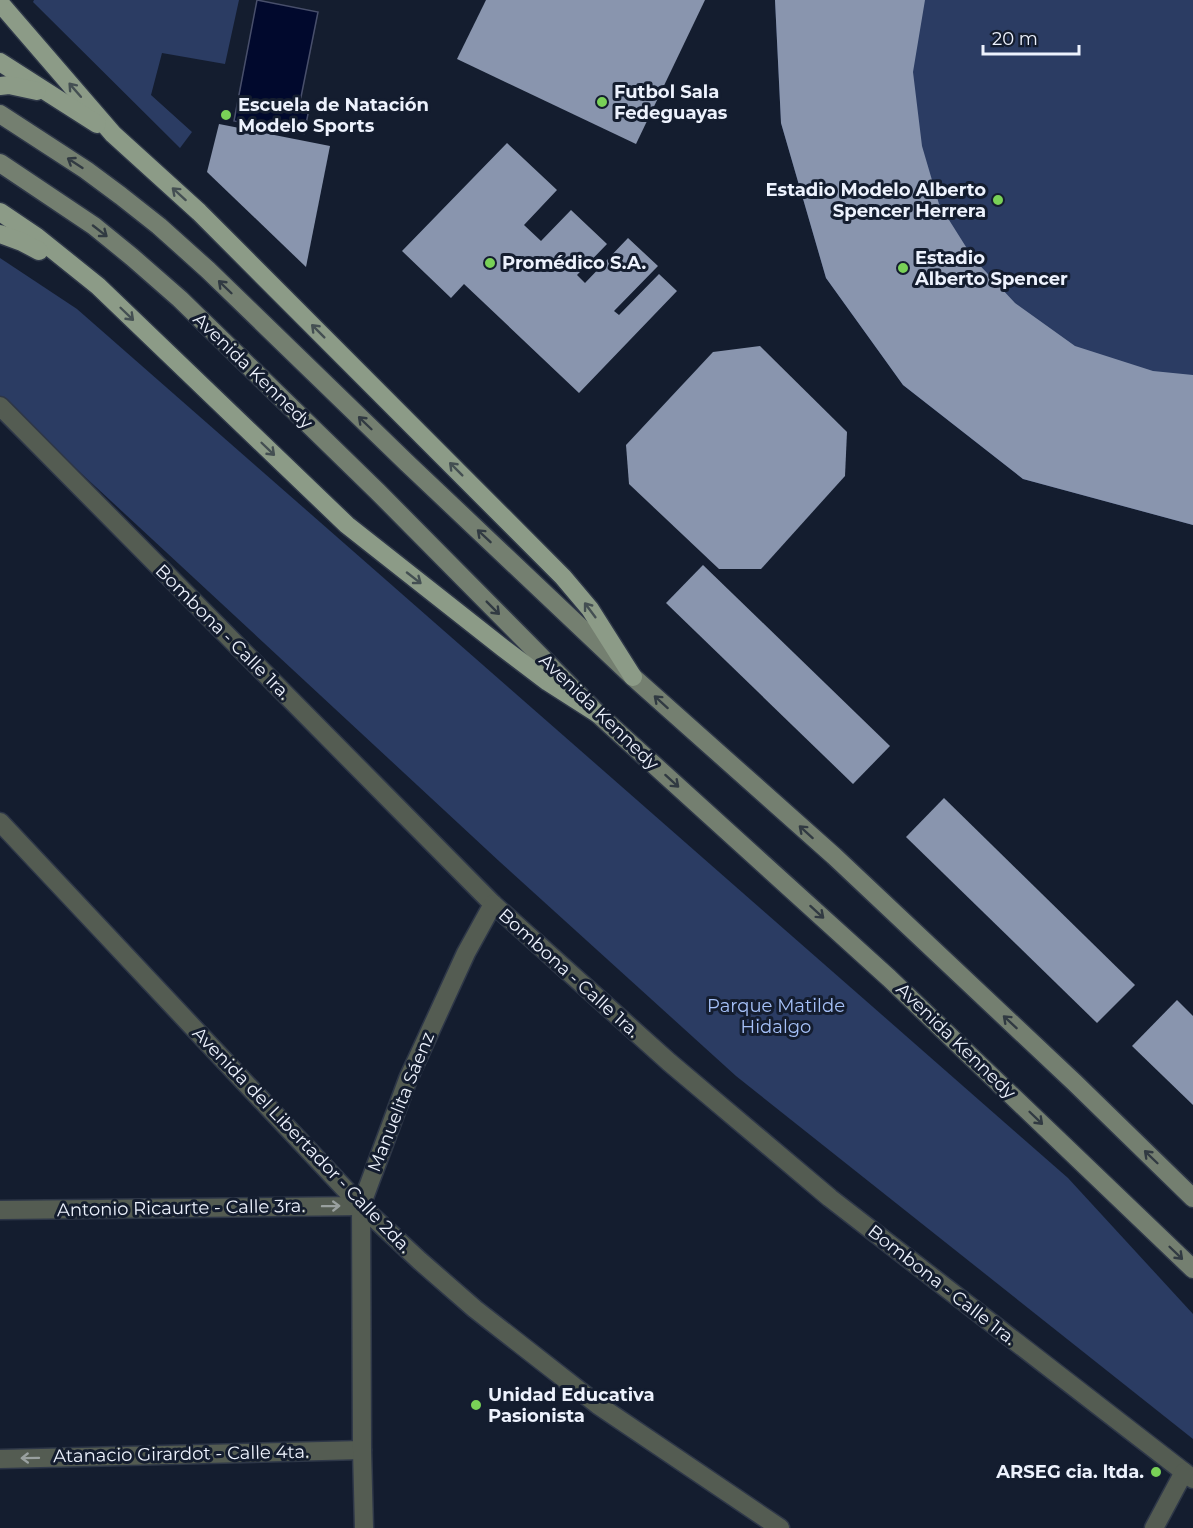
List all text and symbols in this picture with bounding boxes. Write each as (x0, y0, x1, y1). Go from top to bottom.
scale bar (983, 18, 1079, 56)
text: 20 m (992, 28, 1038, 50)
place label: Futbol Sala Fedeguayas (614, 81, 728, 124)
one-way arrow (68, 83, 82, 98)
place label: Escuela de Natación Modelo Sports (238, 94, 429, 137)
marker: Futbol Sala Fedeguayas (595, 95, 609, 109)
marker: Escuela de Natación Modelo Sports (219, 108, 233, 122)
one-way arrow (67, 157, 84, 169)
place label: Estadio Modelo Alberto Spencer Herrera (766, 179, 986, 222)
one-way arrow (172, 187, 187, 201)
marker: Estadio Modelo Alberto Spencer Herrera (991, 193, 1005, 207)
one-way arrow (92, 225, 108, 238)
place label: Estadio Alberto Spencer (914, 247, 1068, 290)
place label: Promédico S.A. (502, 252, 646, 274)
marker: Promédico S.A. (483, 256, 497, 270)
marker: Estadio Alberto Spencer (896, 261, 910, 275)
one-way arrow (218, 279, 233, 294)
one-way arrow (120, 307, 135, 321)
street label: Avenida Kennedy (189, 308, 318, 434)
one-way arrow (311, 324, 326, 338)
one-way arrow (357, 415, 372, 430)
one-way arrow (260, 442, 275, 456)
one-way arrow (449, 461, 464, 476)
one-way arrow (476, 529, 491, 543)
street label: Bombona - Calle 1ra. (151, 560, 295, 704)
one-way arrow (406, 572, 422, 585)
one-way arrow (486, 601, 500, 616)
one-way arrow (584, 603, 596, 619)
street label: Avenida Kennedy (535, 649, 664, 775)
one-way arrow (654, 695, 669, 709)
one-way arrow (665, 774, 680, 788)
one-way arrow (799, 825, 814, 839)
street label: Bombona - Calle 1ra. (494, 904, 644, 1042)
one-way arrow (809, 905, 824, 919)
street label: Avenida Kennedy (892, 978, 1021, 1104)
park label: Parque Matilde Hidalgo (707, 995, 845, 1038)
one-way arrow (1003, 1015, 1018, 1029)
street label: Avenida del Libertador - Calle 2da. (188, 1022, 416, 1258)
street label: Manuelita Sáenz (363, 1029, 439, 1175)
one-way arrow (1028, 1110, 1043, 1125)
one-way arrow (1144, 1150, 1159, 1164)
street label: Antonio Ricaurte - Calle 3ra. (57, 1195, 305, 1221)
one-way arrow (321, 1200, 341, 1212)
street label: Bombona - Calle 1ra. (863, 1220, 1021, 1350)
one-way arrow (1169, 1245, 1184, 1260)
place label: Unidad Educativa Pasionista (488, 1384, 655, 1427)
marker: Unidad Educativa Pasionista (469, 1398, 483, 1412)
street label: Atanacio Girardot - Calle 4ta. (53, 1441, 309, 1467)
one-way arrow (21, 1452, 41, 1464)
place label: ARSEG cia. ltda. (995, 1461, 1144, 1483)
marker: ARSEG cia. ltda. (1149, 1465, 1163, 1479)

